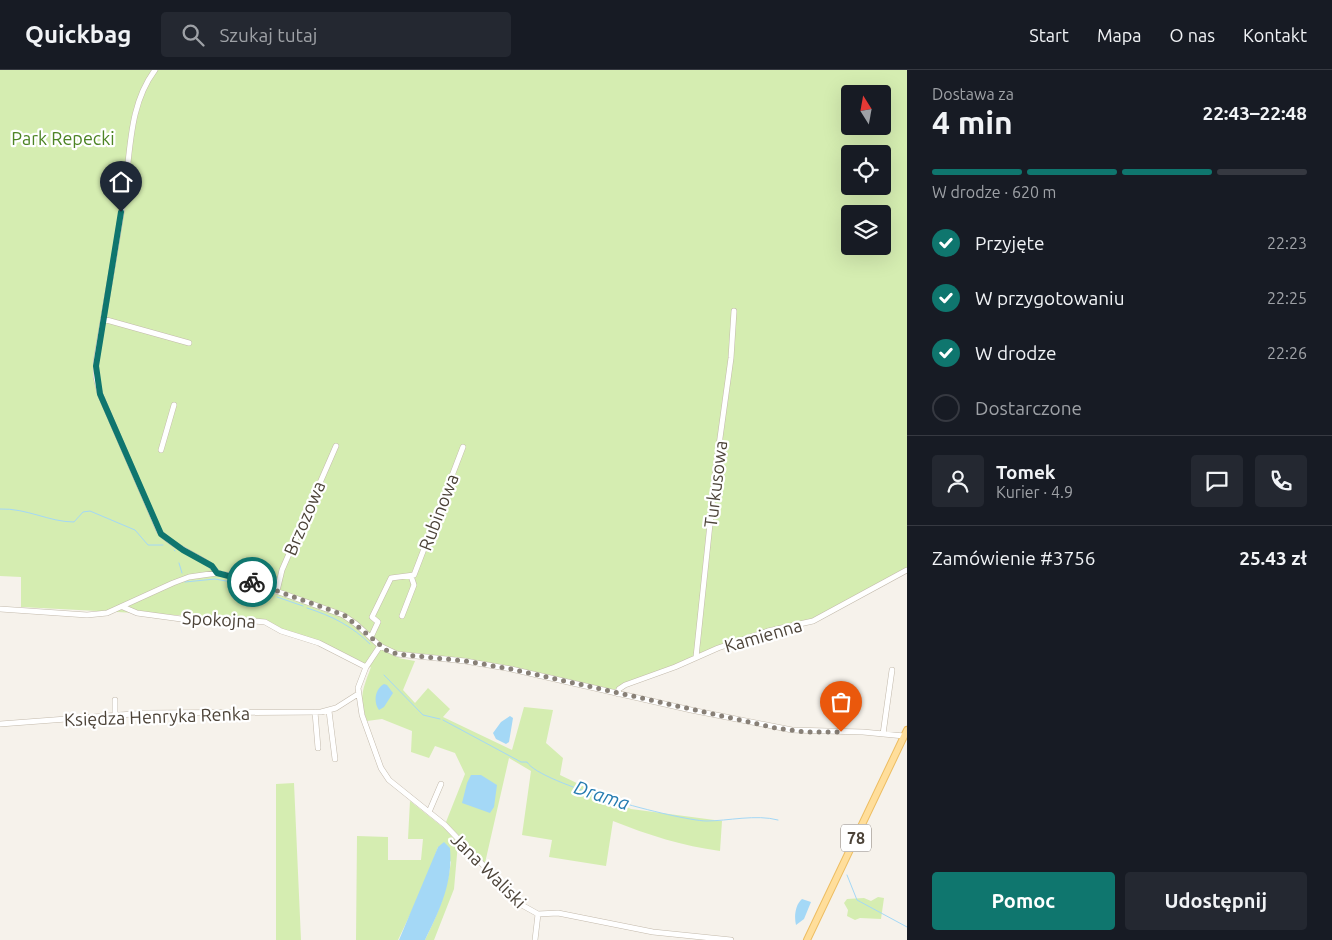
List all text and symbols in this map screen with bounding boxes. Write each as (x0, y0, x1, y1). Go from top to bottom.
search box (161, 12, 511, 57)
text: Quickbag (25, 21, 131, 48)
icon: search (179, 21, 207, 49)
text: Szukaj tutaj (219, 24, 317, 46)
text: Start (1029, 25, 1069, 45)
text: Mapa (1097, 25, 1142, 45)
text: O nas (1170, 25, 1215, 45)
text: Kontakt (1243, 25, 1307, 45)
north arrow (841, 85, 891, 135)
map controls (841, 85, 891, 255)
text: Dostawa za (932, 85, 1014, 103)
text: 22:43–22:48 (1202, 102, 1307, 124)
text: 4 min (932, 104, 1013, 140)
park label: Park Repecki (11, 128, 115, 148)
button: locate (841, 145, 891, 195)
pin (100, 161, 142, 212)
icon: home (107, 168, 135, 196)
text: W drodze · 620 m (932, 183, 1056, 201)
button: layers (841, 205, 891, 255)
icon: check (932, 229, 960, 257)
text: Przyjęte (975, 232, 1045, 254)
text: 22:23 (1267, 234, 1307, 252)
icon: check (932, 284, 960, 312)
text: W przygotowaniu (975, 287, 1125, 309)
text: 22:25 (1267, 289, 1307, 307)
icon: check (932, 339, 960, 367)
text: W drodze (975, 342, 1057, 364)
text: 22:26 (1267, 344, 1307, 362)
text: Dostarczone (975, 397, 1082, 419)
street label: Turkusowa (700, 439, 730, 529)
button: person (932, 455, 984, 507)
button: chat (1191, 455, 1243, 507)
button: phone (1255, 455, 1307, 507)
text: Tomek (996, 461, 1056, 483)
street label: Rubinowa (414, 471, 462, 553)
street label: Brzozowa (279, 478, 329, 558)
text: Kurier · 4.9 (996, 483, 1073, 501)
text: Zamówienie #3756 (932, 547, 1096, 569)
text: 25.43 zł (1239, 547, 1307, 569)
courier (227, 557, 277, 607)
icon: bike (238, 568, 266, 596)
street label: Spokojna (182, 607, 256, 631)
street label: Kamienna (722, 614, 804, 656)
pin (820, 681, 862, 732)
icon: bag (827, 688, 855, 716)
street label: Księdza Henryka Renka (64, 703, 250, 729)
water label: Drama (572, 776, 632, 814)
road number: 78 (841, 824, 871, 851)
street label: Jana Waliski (447, 828, 531, 912)
button: Pomoc (932, 872, 1115, 930)
button: Udostępnij (1125, 872, 1307, 930)

